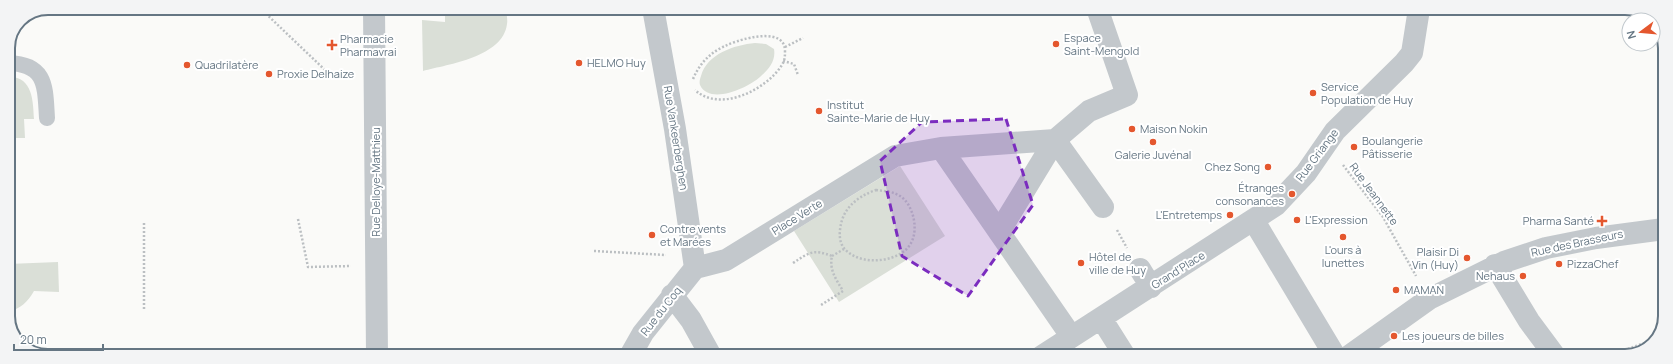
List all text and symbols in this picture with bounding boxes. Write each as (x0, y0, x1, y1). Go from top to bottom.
north arrow (1621, 12, 1661, 52)
text: N (1623, 29, 1639, 41)
place label: Espace Saint-Mengold (1064, 30, 1139, 58)
place label: Pharmacie Pharmavrai (340, 31, 397, 59)
marker: Espace Saint-Mengold (1051, 39, 1061, 49)
marker: Pharmacie Pharmavrai (327, 40, 337, 50)
place label: HELMO Huy (587, 55, 646, 70)
place label: Quadrilatère (195, 57, 259, 72)
marker: HELMO Huy (574, 58, 584, 68)
marker: Quadrilatère (182, 60, 192, 70)
place label: Proxie Delhaize (277, 66, 355, 81)
marker: Proxie Delhaize (264, 69, 274, 79)
place label: Service Population de Huy (1321, 79, 1413, 107)
street label: Rue Vankeerberghen (661, 85, 692, 191)
marker: Service Population de Huy (1308, 88, 1318, 98)
place label: Institut Sainte-Marie de Huy (827, 97, 930, 125)
marker: Institut Sainte-Marie de Huy (814, 106, 824, 116)
place label: Maison Nokin (1140, 121, 1208, 136)
marker: Maison Nokin (1127, 124, 1137, 134)
street label: Rue Griange (1292, 125, 1342, 184)
street label: Rue Delloye-Matthieu (368, 127, 383, 237)
place label: Boulangerie Pâtisserie (1362, 133, 1423, 161)
marker: Galerie Juvénal (1148, 137, 1158, 147)
marker: Boulangerie Pâtisserie (1349, 142, 1359, 152)
place label: Galerie Juvénal (1115, 147, 1191, 162)
place label: Chez Song (1205, 159, 1260, 174)
street label: Rue Jeannette (1347, 159, 1402, 228)
marker: Chez Song (1263, 162, 1273, 172)
place label: Étranges consonances (1215, 180, 1284, 208)
marker: Étranges consonances (1287, 189, 1297, 199)
street label: Place Verte (769, 195, 825, 238)
place label: L'Entretemps (1156, 207, 1222, 222)
marker: L'Entretemps (1225, 210, 1235, 220)
place label: L'Expression (1305, 212, 1368, 227)
place label: Pharma Santé (1523, 213, 1595, 228)
marker: L'Expression (1292, 215, 1302, 225)
marker: Pharma Santé (1597, 216, 1607, 226)
place label: Contre vents et Marées (660, 221, 726, 249)
street label: Rue des Brasseurs (1530, 225, 1624, 260)
marker: Contre vents et Marées (647, 230, 657, 240)
marker: L'ours à lunettes (1338, 232, 1348, 242)
place label: L'ours à lunettes (1322, 242, 1364, 270)
place label: Plaisir Di Vin (Huy) (1412, 244, 1459, 272)
street label: Grand'Place (1148, 247, 1208, 292)
place label: Hôtel de ville de Huy (1089, 249, 1146, 277)
marker: Plaisir Di Vin (Huy) (1462, 253, 1472, 263)
place label: PizzaChef (1567, 256, 1618, 271)
marker: Hôtel de ville de Huy (1076, 258, 1086, 268)
marker: PizzaChef (1554, 259, 1564, 269)
place label: Nehaus (1476, 268, 1515, 283)
marker: Nehaus (1518, 271, 1528, 281)
place label: MAMAN (1404, 282, 1444, 297)
street label: Rue du Coq (637, 283, 684, 338)
marker: MAMAN (1391, 285, 1401, 295)
scale bar (14, 326, 103, 352)
place label: Les joueurs de billes (1402, 328, 1504, 343)
text: 20 m (20, 331, 47, 348)
marker: Les joueurs de billes (1389, 331, 1399, 341)

